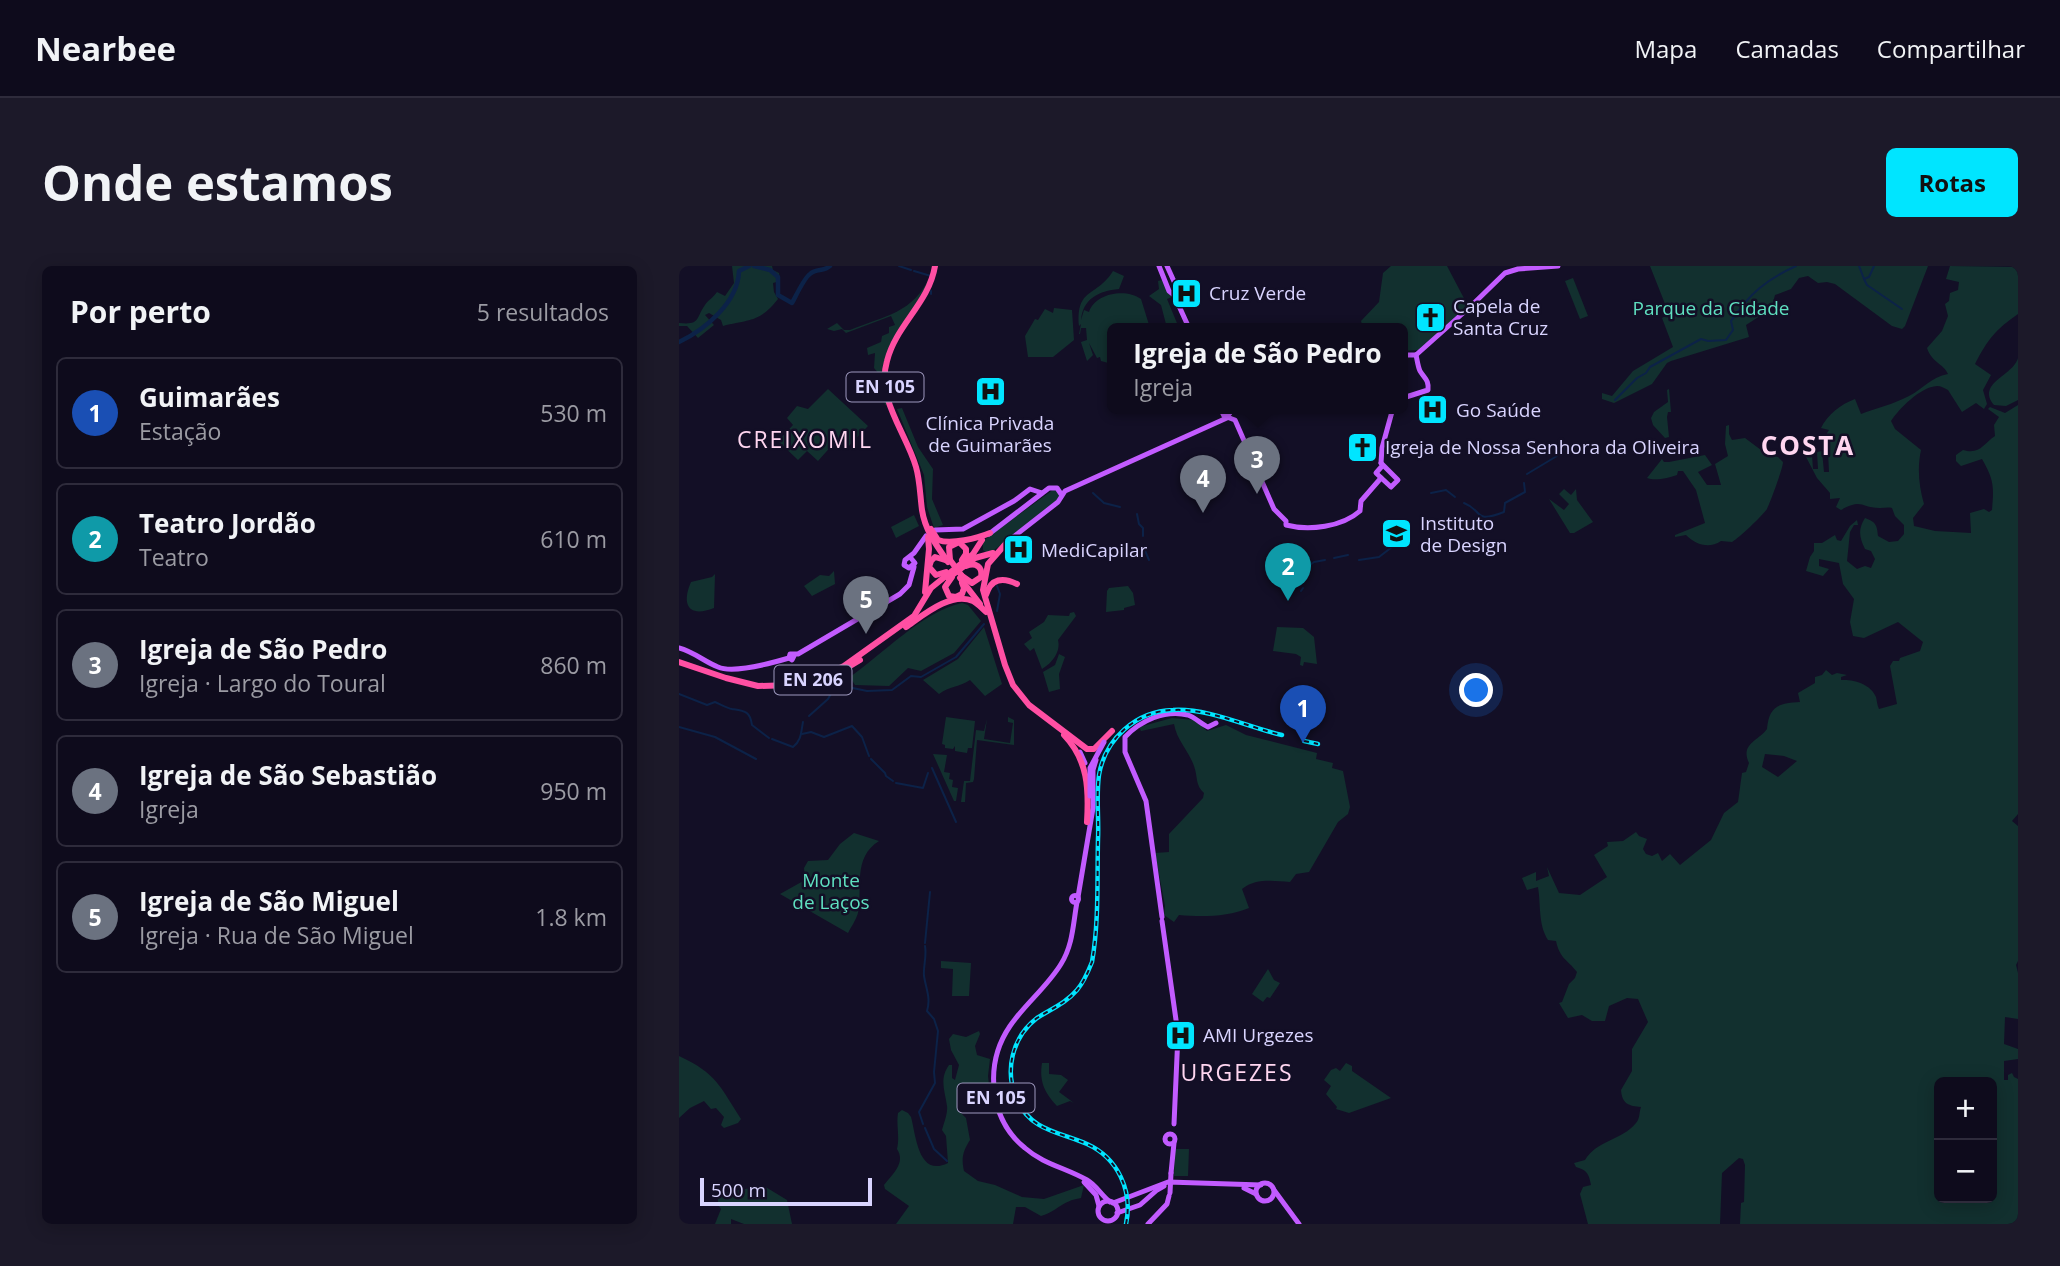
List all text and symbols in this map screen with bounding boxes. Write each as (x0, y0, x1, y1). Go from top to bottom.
text: Nearbee (35, 26, 176, 71)
text: Mapa (1634, 32, 1697, 65)
text: Camadas (1735, 32, 1839, 65)
text: Compartilhar (1877, 32, 2025, 65)
button: Rotas (1886, 148, 2018, 217)
text: Onde estamos (42, 149, 393, 215)
hospital icon: Cruz Verde (1169, 276, 1203, 310)
place label: Cruz Verde (1209, 280, 1306, 306)
text: Por perto (70, 291, 211, 332)
place label: Capela de Santa Cruz (1453, 293, 1548, 341)
park label: Parque da Cidade (1633, 295, 1790, 321)
text: 5 resultados (477, 296, 609, 328)
church icon: Capela de Santa Cruz (1413, 300, 1447, 334)
popup (1107, 323, 1408, 414)
text: Igreja de São Pedro (1133, 335, 1382, 371)
text: Igreja (1133, 371, 1193, 403)
road number: EN 105 (847, 372, 923, 402)
hospital icon: Clínica Privada de Guimarães (973, 375, 1007, 409)
text: Guimarães (139, 379, 280, 415)
hospital icon: Go Saúde (1416, 393, 1450, 427)
text: 1 (88, 397, 102, 429)
text: 530 m (540, 397, 607, 429)
place label: Go Saúde (1456, 397, 1541, 423)
place label: Clínica Privada de Guimarães (926, 410, 1054, 458)
text: Estação (139, 415, 221, 447)
district label: CREIXOMIL (737, 423, 873, 455)
district label: COSTA (1761, 427, 1855, 463)
church icon: Igreja de Nossa Senhora da Oliveira (1345, 430, 1379, 464)
place label: Igreja de Nossa Senhora da Oliveira (1385, 434, 1700, 460)
pin: 3 (1234, 436, 1280, 494)
pin: 4 (1180, 455, 1226, 513)
text: Teatro Jordão (139, 505, 316, 541)
place label: Instituto de Design (1420, 510, 1508, 558)
school or university icon: Instituto de Design (1380, 517, 1414, 551)
text: 2 (88, 523, 102, 555)
text: 610 m (540, 523, 607, 555)
hospital icon: MediCapilar (1001, 533, 1035, 567)
place label: MediCapilar (1041, 537, 1147, 563)
text: Teatro (139, 541, 209, 573)
pin: 2 (1265, 543, 1311, 601)
pin: 5 (843, 576, 889, 634)
text: Igreja de São Pedro (139, 631, 387, 667)
text: 3 (88, 649, 102, 681)
text: 860 m (540, 649, 607, 681)
road number: EN 206 (775, 666, 851, 694)
text: Igreja · Largo do Toural (139, 667, 386, 699)
your location (1459, 673, 1493, 707)
pin: 1 (1280, 685, 1326, 743)
text: Igreja de São Sebastião (139, 757, 437, 793)
text: 4 (88, 775, 102, 807)
text: 950 m (540, 775, 607, 807)
text: Igreja (139, 793, 199, 825)
park label: Monte de Laços (792, 867, 870, 915)
text: Igreja de São Miguel (139, 883, 399, 919)
text: 5 (88, 901, 102, 933)
text: 1.8 km (535, 901, 607, 933)
text: Igreja · Rua de São Miguel (139, 919, 414, 951)
hospital icon: AMI Urgezes (1163, 1018, 1197, 1052)
place label: AMI Urgezes (1203, 1022, 1314, 1048)
district label: URGEZES (1180, 1056, 1294, 1088)
map controls (1934, 1077, 1997, 1203)
button: + (1934, 1077, 1997, 1140)
road number: EN 105 (957, 1084, 1035, 1112)
button: − (1934, 1140, 1997, 1203)
scale bar (700, 1175, 871, 1207)
text: 500 m (711, 1177, 766, 1203)

